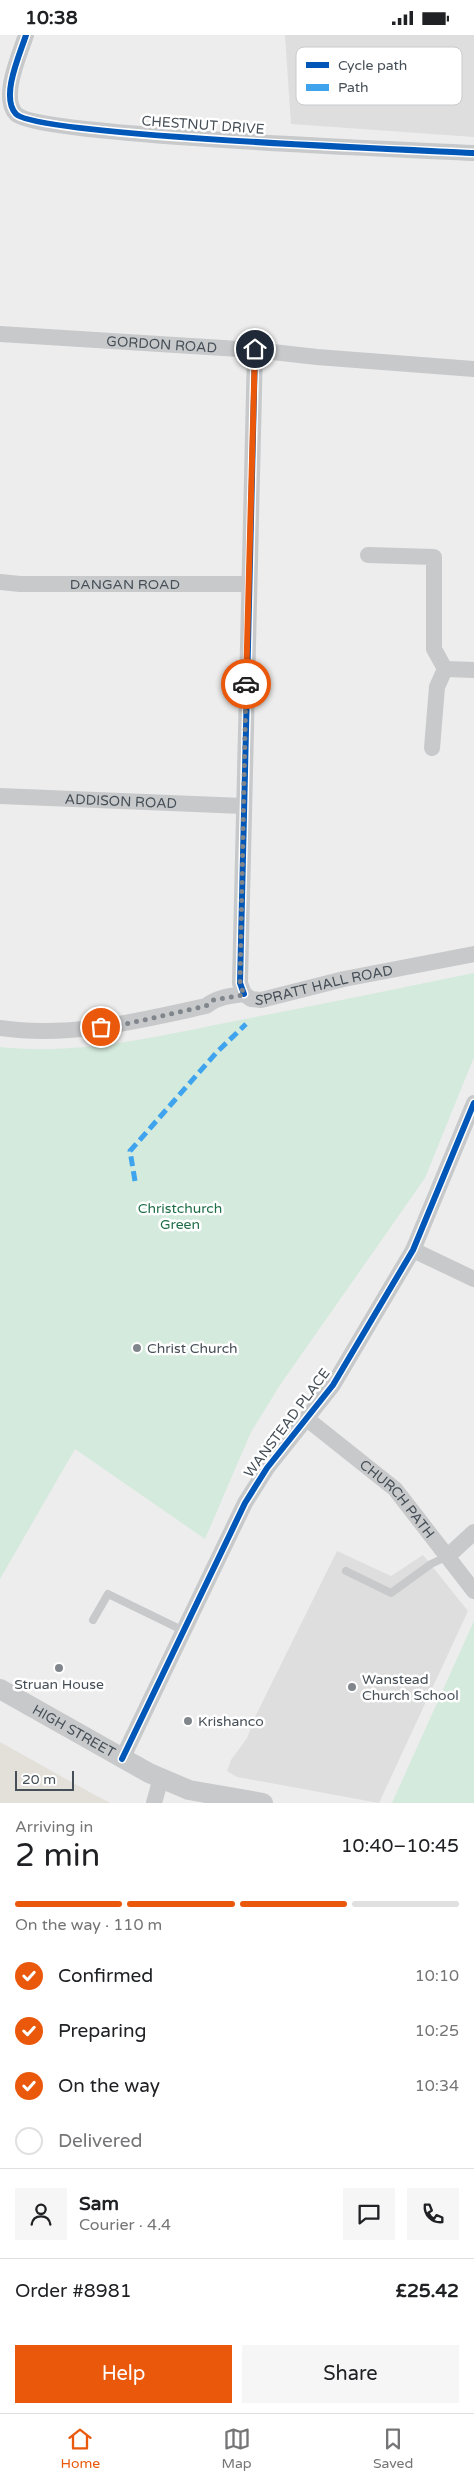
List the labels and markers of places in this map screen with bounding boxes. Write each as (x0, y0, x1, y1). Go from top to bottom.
pin (234, 328, 276, 370)
pin (80, 1006, 122, 1048)
place label: Christ Church (147, 1340, 238, 1357)
marker: Christ Church (131, 1342, 143, 1354)
marker: Struan House (53, 1662, 65, 1674)
place label: Wanstead Church School (362, 1671, 459, 1704)
place label: Struan House (14, 1676, 104, 1693)
marker: Wanstead Church School (346, 1681, 358, 1693)
place label: Krishanco (198, 1713, 264, 1730)
marker: Krishanco (182, 1715, 194, 1727)

